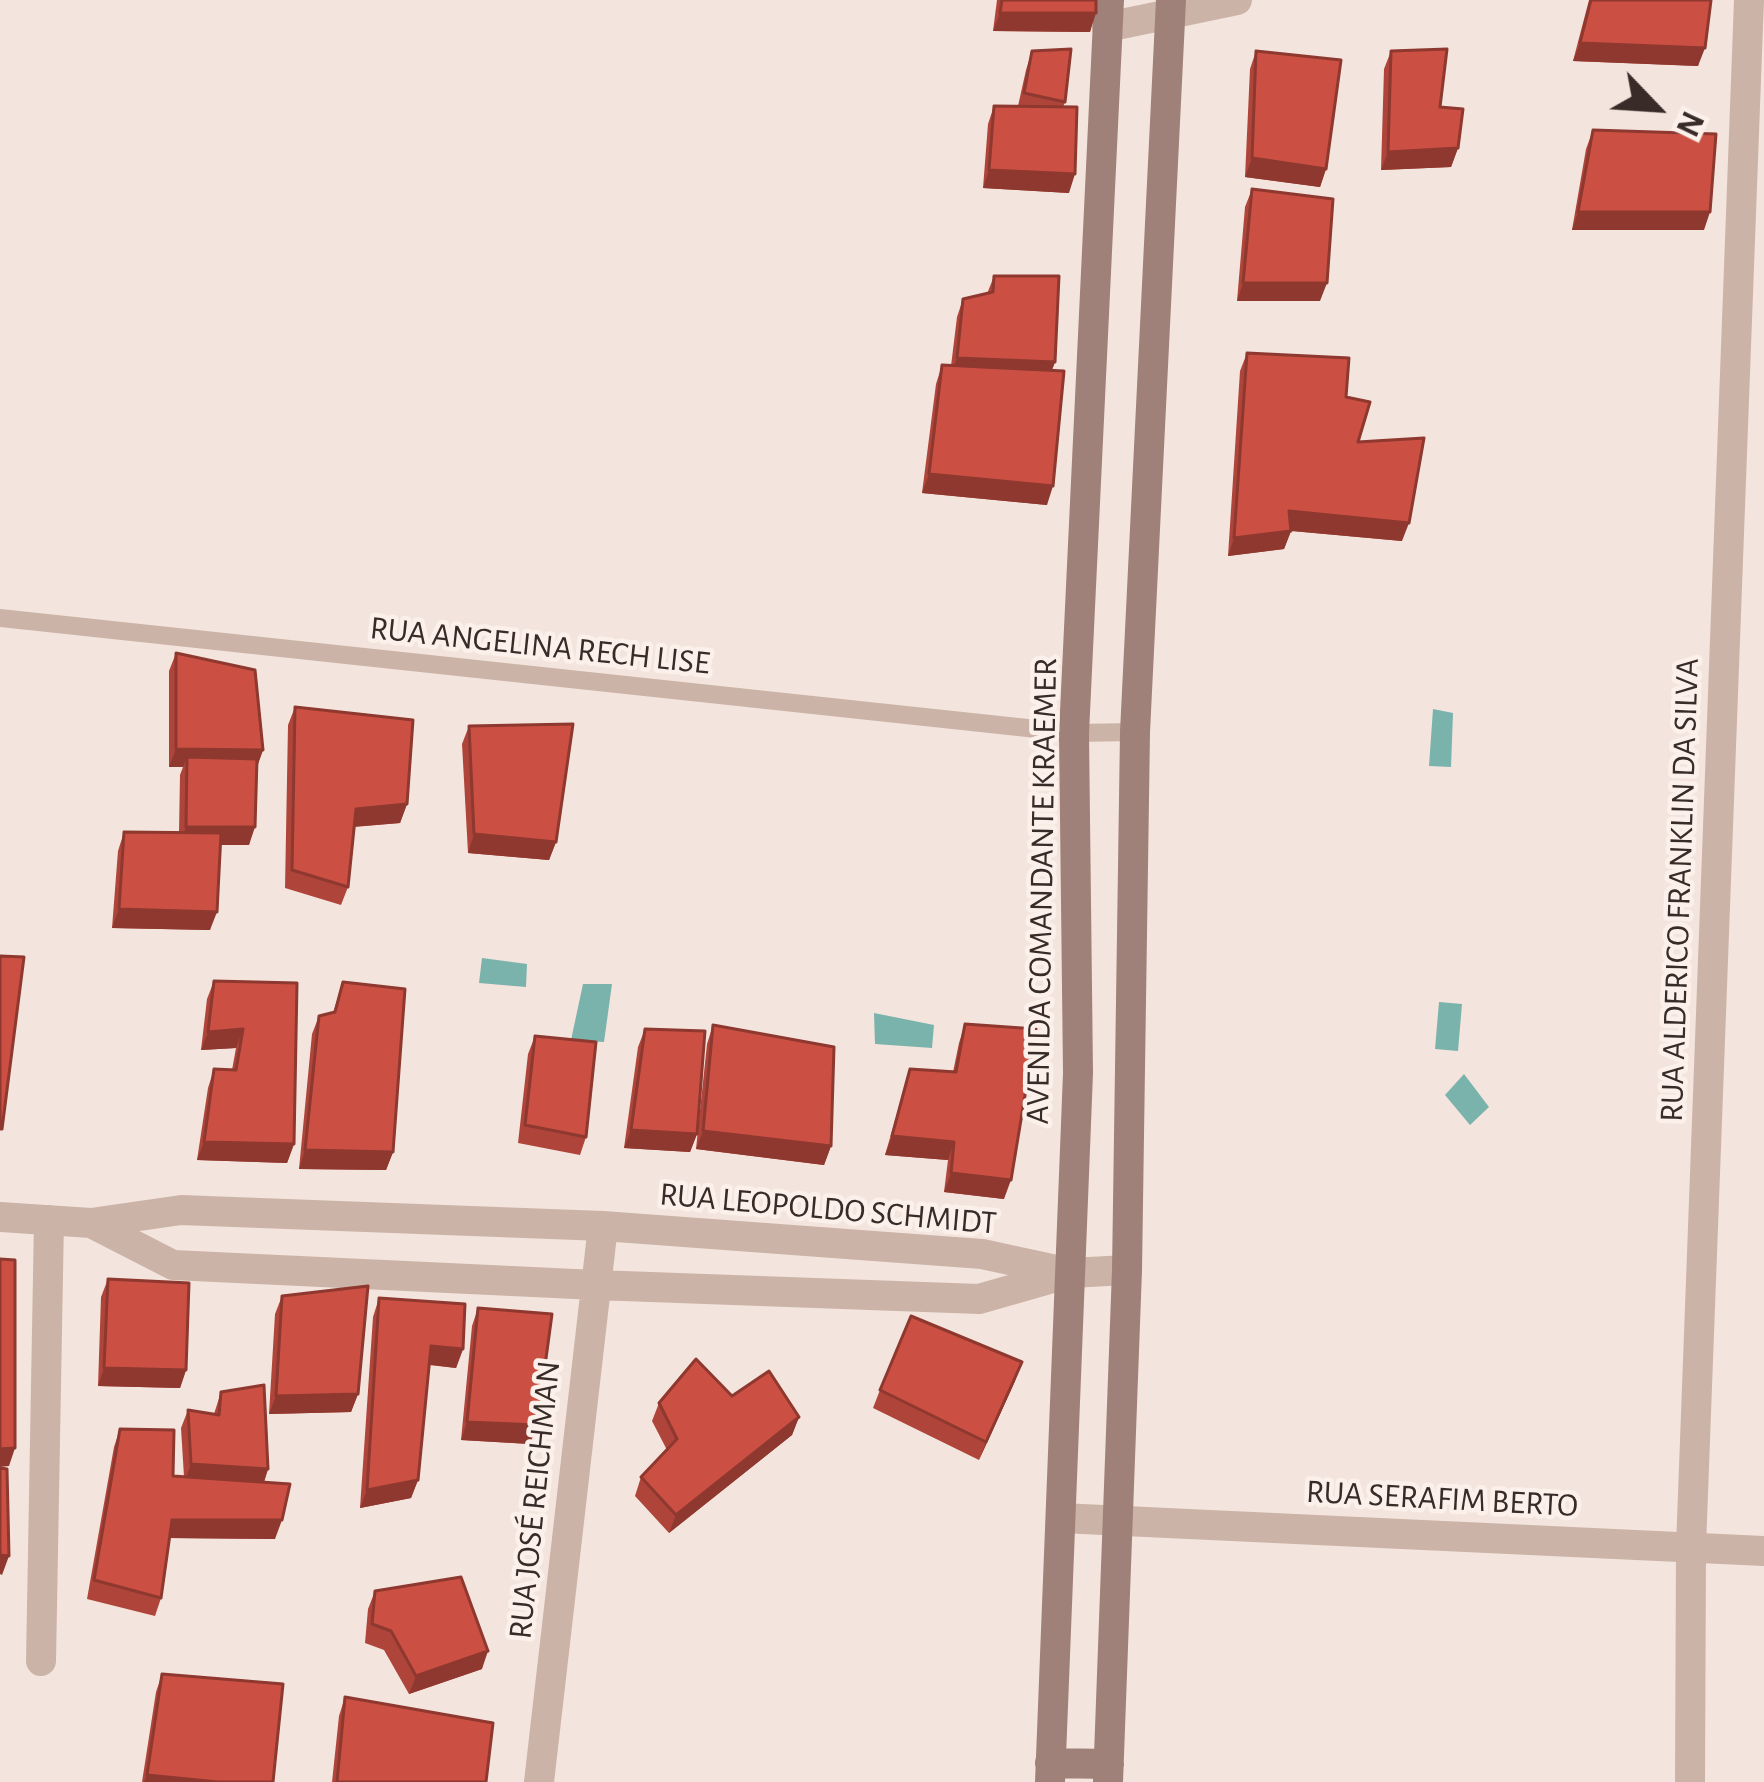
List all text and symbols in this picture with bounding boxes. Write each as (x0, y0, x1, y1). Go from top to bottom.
north arrow (1596, 48, 1716, 168)
text: N (1669, 106, 1709, 141)
street label: RUA ANGELINA RECH LISE (368, 608, 712, 684)
street label: AVENIDA COMANDANTE KRAEMER (1018, 657, 1066, 1125)
street label: RUA ALDERICO FRANKLIN DA SILVA (1652, 657, 1708, 1123)
street label: RUA LEOPOLDO SCHMIDT (658, 1175, 998, 1243)
street label: RUA JOSÉ REICHMAN (501, 1359, 569, 1641)
street label: RUA SERAFIM BERTO (1305, 1472, 1579, 1526)

